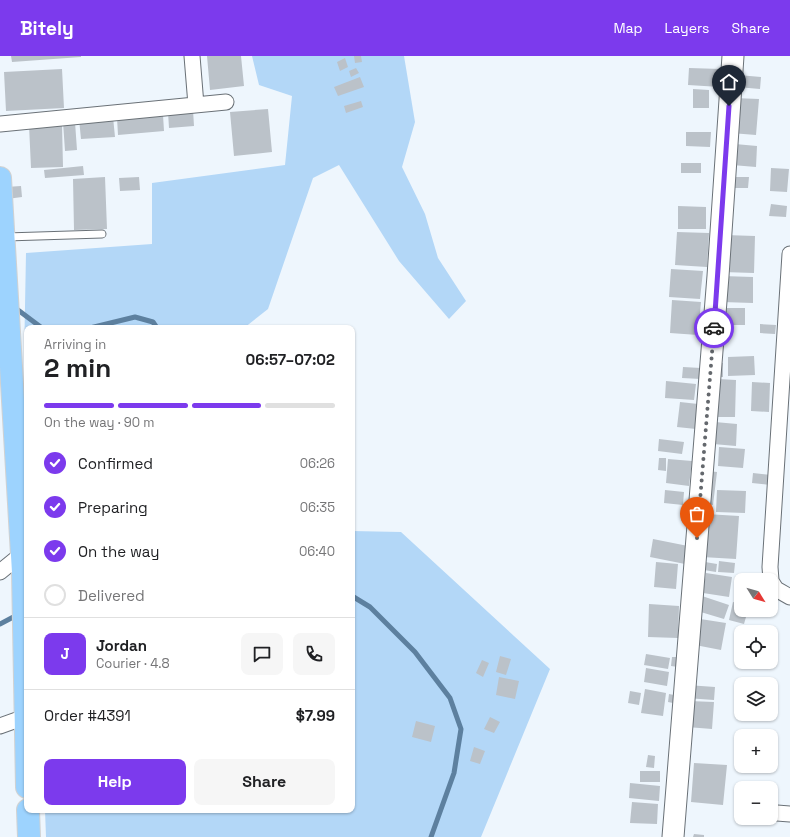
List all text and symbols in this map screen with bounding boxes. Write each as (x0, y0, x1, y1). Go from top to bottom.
text: Bitely (20, 16, 74, 41)
text: Map (613, 19, 643, 37)
text: Layers (665, 19, 709, 37)
text: Share (731, 19, 770, 37)
pin (712, 65, 746, 106)
icon: home (718, 71, 740, 93)
courier (694, 308, 734, 348)
icon: car (703, 317, 725, 339)
text: Arriving in (44, 336, 106, 353)
text: 06:57–07:02 (245, 350, 335, 369)
text: 2 min (44, 351, 111, 385)
text: On the way · 90 m (44, 414, 155, 431)
icon: check (44, 452, 66, 474)
text: Confirmed (78, 454, 153, 473)
text: 06:26 (300, 455, 335, 472)
icon: check (44, 496, 66, 518)
pin (680, 497, 714, 538)
text: Preparing (78, 498, 148, 517)
text: 06:35 (300, 499, 335, 516)
icon: bag (686, 503, 708, 525)
icon: check (44, 540, 66, 562)
text: On the way (78, 542, 159, 561)
text: 06:40 (299, 543, 335, 560)
north arrow (734, 573, 778, 617)
map controls (734, 573, 778, 825)
text: Delivered (78, 586, 145, 605)
button: locate (734, 625, 778, 669)
button: chat (241, 633, 283, 675)
button: phone (293, 633, 335, 675)
text: Jordan (96, 636, 147, 655)
text: J (60, 644, 70, 663)
text: Courier · 4.8 (96, 655, 170, 672)
button: layers (734, 677, 778, 721)
text: Order #4391 (44, 706, 131, 725)
text: $7.99 (296, 706, 335, 725)
button: + (734, 729, 778, 773)
button: Help (44, 759, 186, 805)
button: Share (194, 759, 335, 805)
button: − (734, 781, 778, 825)

